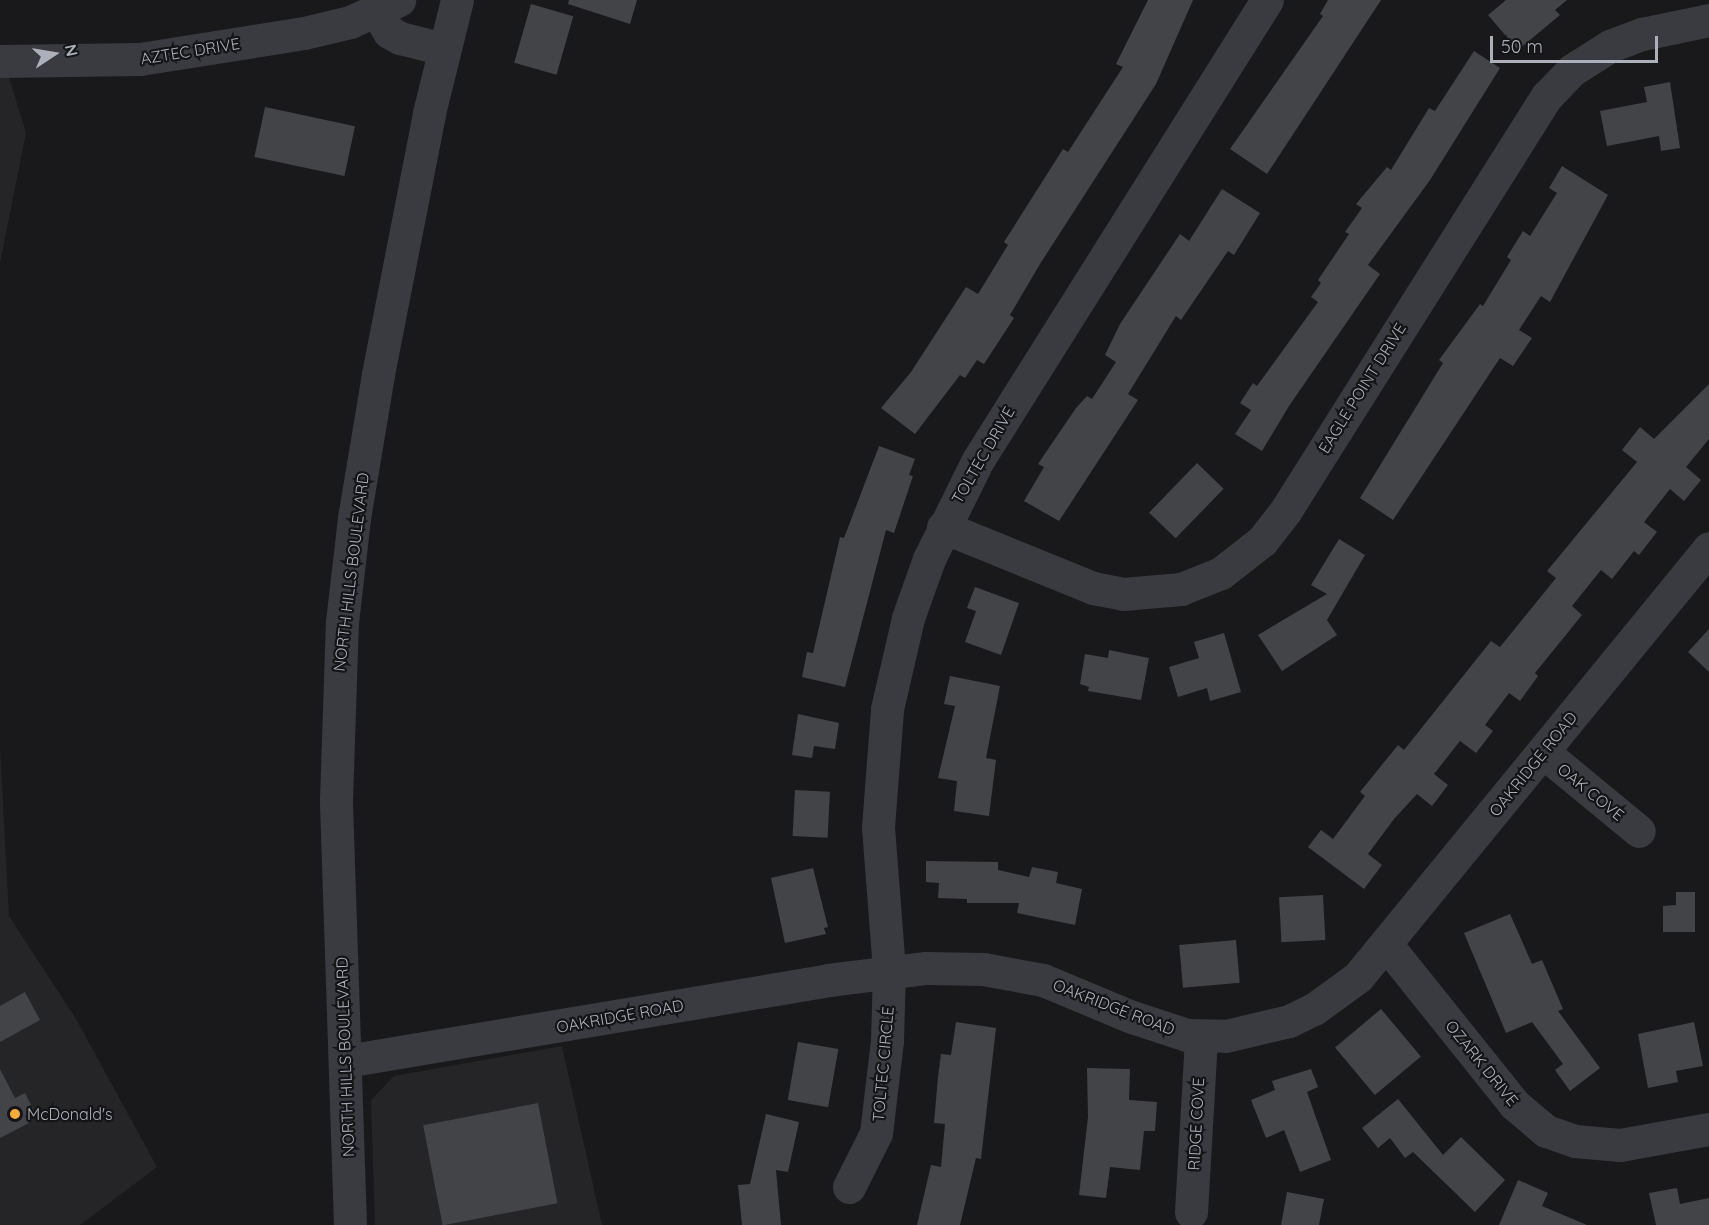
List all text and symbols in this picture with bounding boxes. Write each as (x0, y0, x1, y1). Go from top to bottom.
north arrow (24, 24, 84, 84)
scale bar (1493, 24, 1661, 62)
street label: AZTEC DRIVE (139, 34, 241, 68)
text: 50 m (1501, 35, 1543, 58)
text: N (61, 42, 83, 58)
street label: EAGLE POINT DRIVE (1314, 319, 1410, 457)
street label: TOLTEC DRIVE (948, 403, 1018, 507)
street label: NORTH HILLS BOULEVARD (329, 471, 373, 673)
street label: OAKRIDGE ROAD (1485, 708, 1581, 820)
street label: OAK COVE (1554, 759, 1628, 825)
street label: NORTH HILLS BOULEVARD (332, 957, 358, 1157)
street label: OAKRIDGE ROAD (1050, 975, 1178, 1039)
street label: OAKRIDGE ROAD (555, 995, 685, 1037)
street label: TOLTEC CIRCLE (868, 1005, 898, 1123)
street label: OZARK DRIVE (1442, 1016, 1522, 1110)
street label: RIDGE COVE (1184, 1077, 1208, 1171)
place label: McDonald's (27, 1104, 113, 1124)
marker: McDonald's (8, 1107, 22, 1121)

